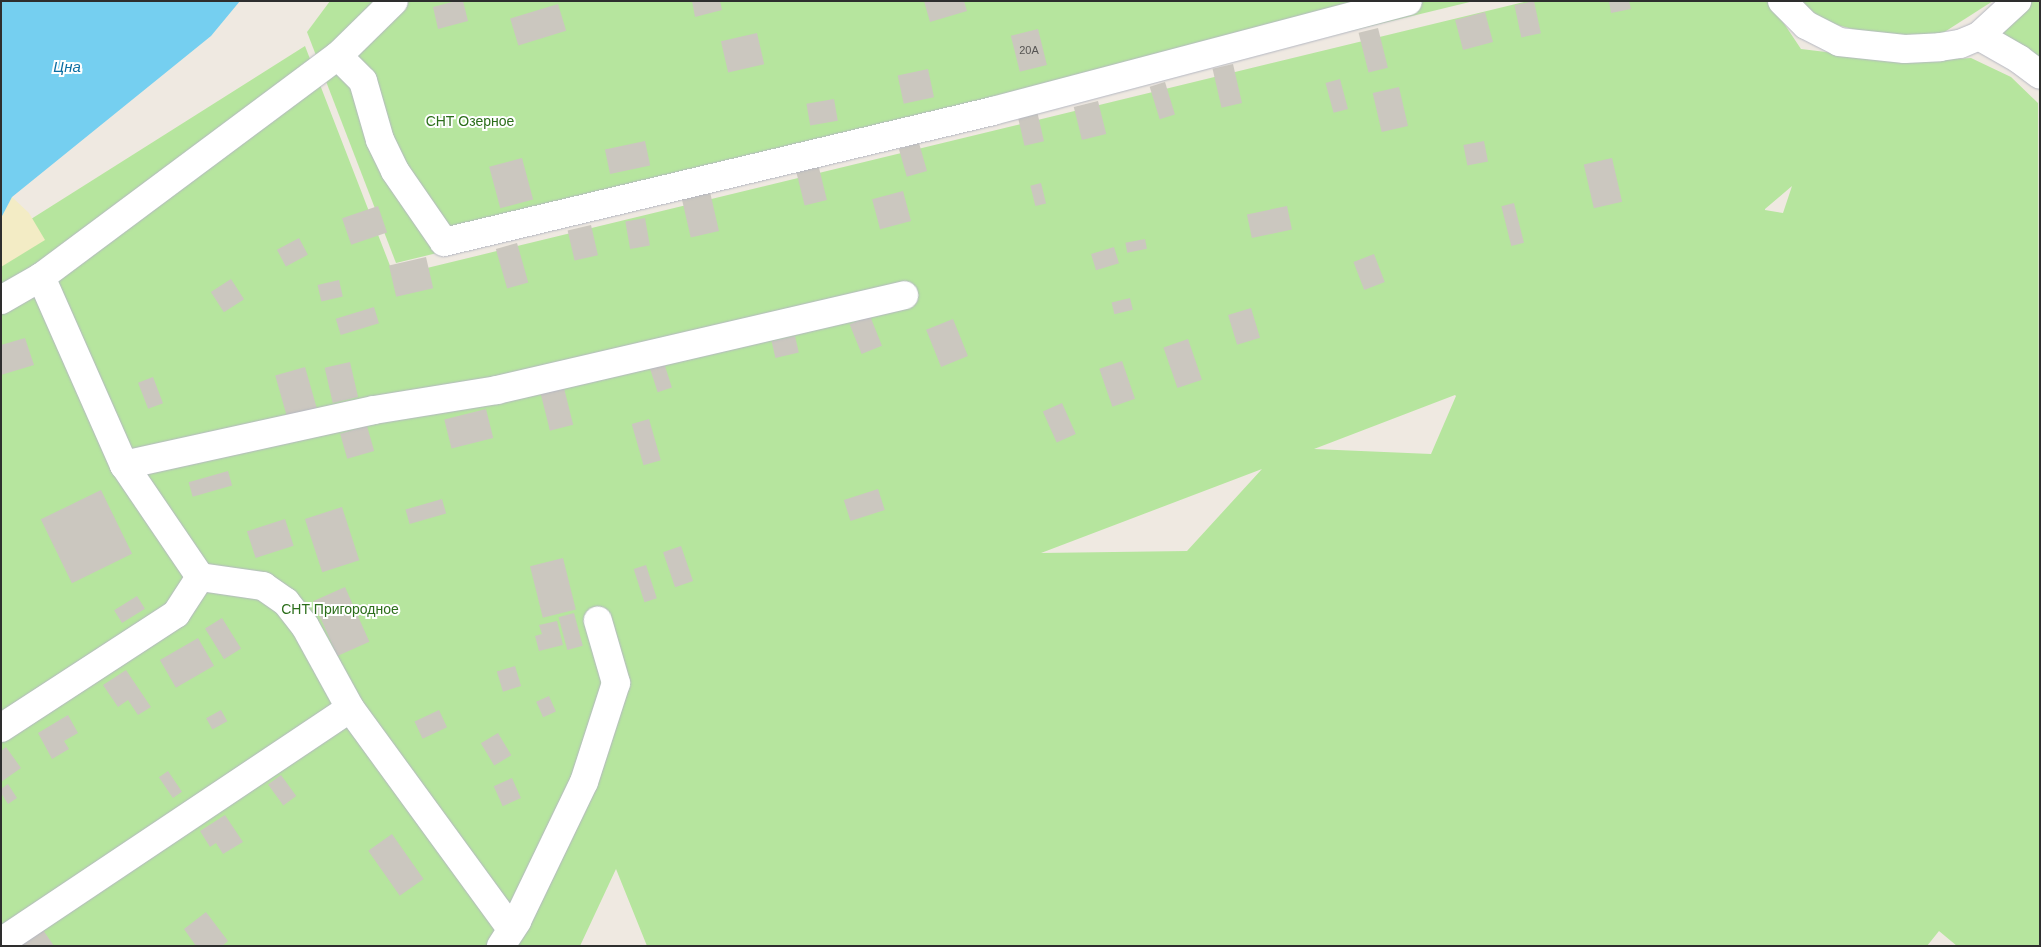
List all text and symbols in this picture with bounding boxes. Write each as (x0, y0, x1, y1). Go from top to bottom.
house number: 20А (1019, 43, 1039, 57)
water label: Цна (53, 58, 81, 76)
park label: СНТ Озерное (426, 113, 514, 129)
park label: СНТ Пригородное (281, 601, 399, 617)

